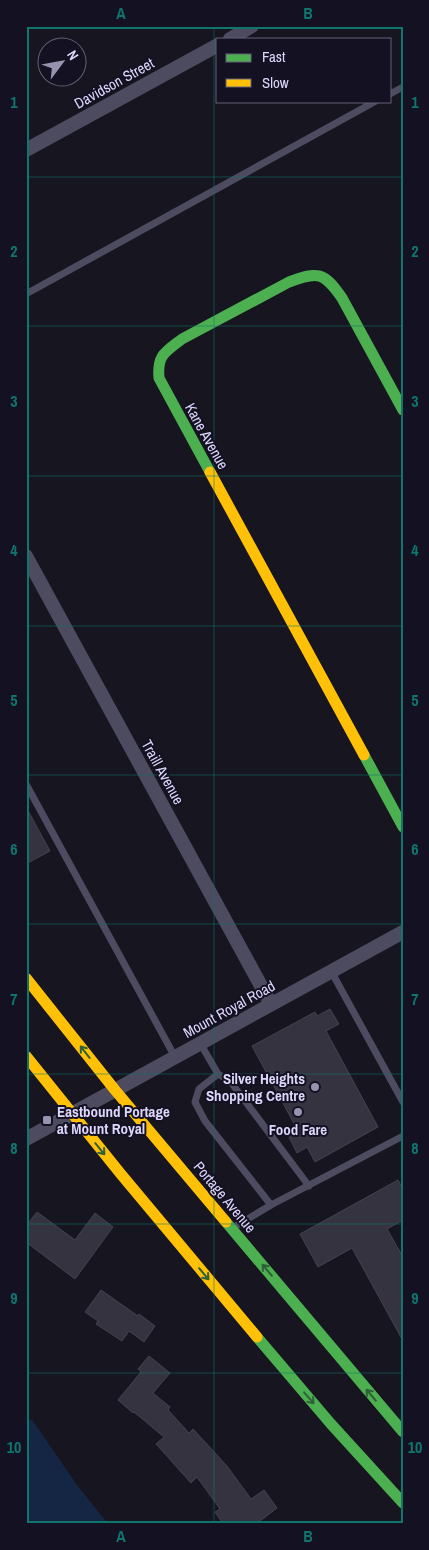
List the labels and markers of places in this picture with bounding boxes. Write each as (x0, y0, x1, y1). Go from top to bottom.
place label: Silver Heights Shopping Centre (206, 1068, 305, 1106)
marker: Silver Heights Shopping Centre (309, 1081, 321, 1093)
place label: Eastbound Portage at Mount Royal (57, 1101, 170, 1139)
marker: Food Fare (292, 1106, 304, 1118)
marker: Eastbound Portage at Mount Royal (41, 1114, 53, 1126)
place label: Food Fare (269, 1119, 327, 1140)

